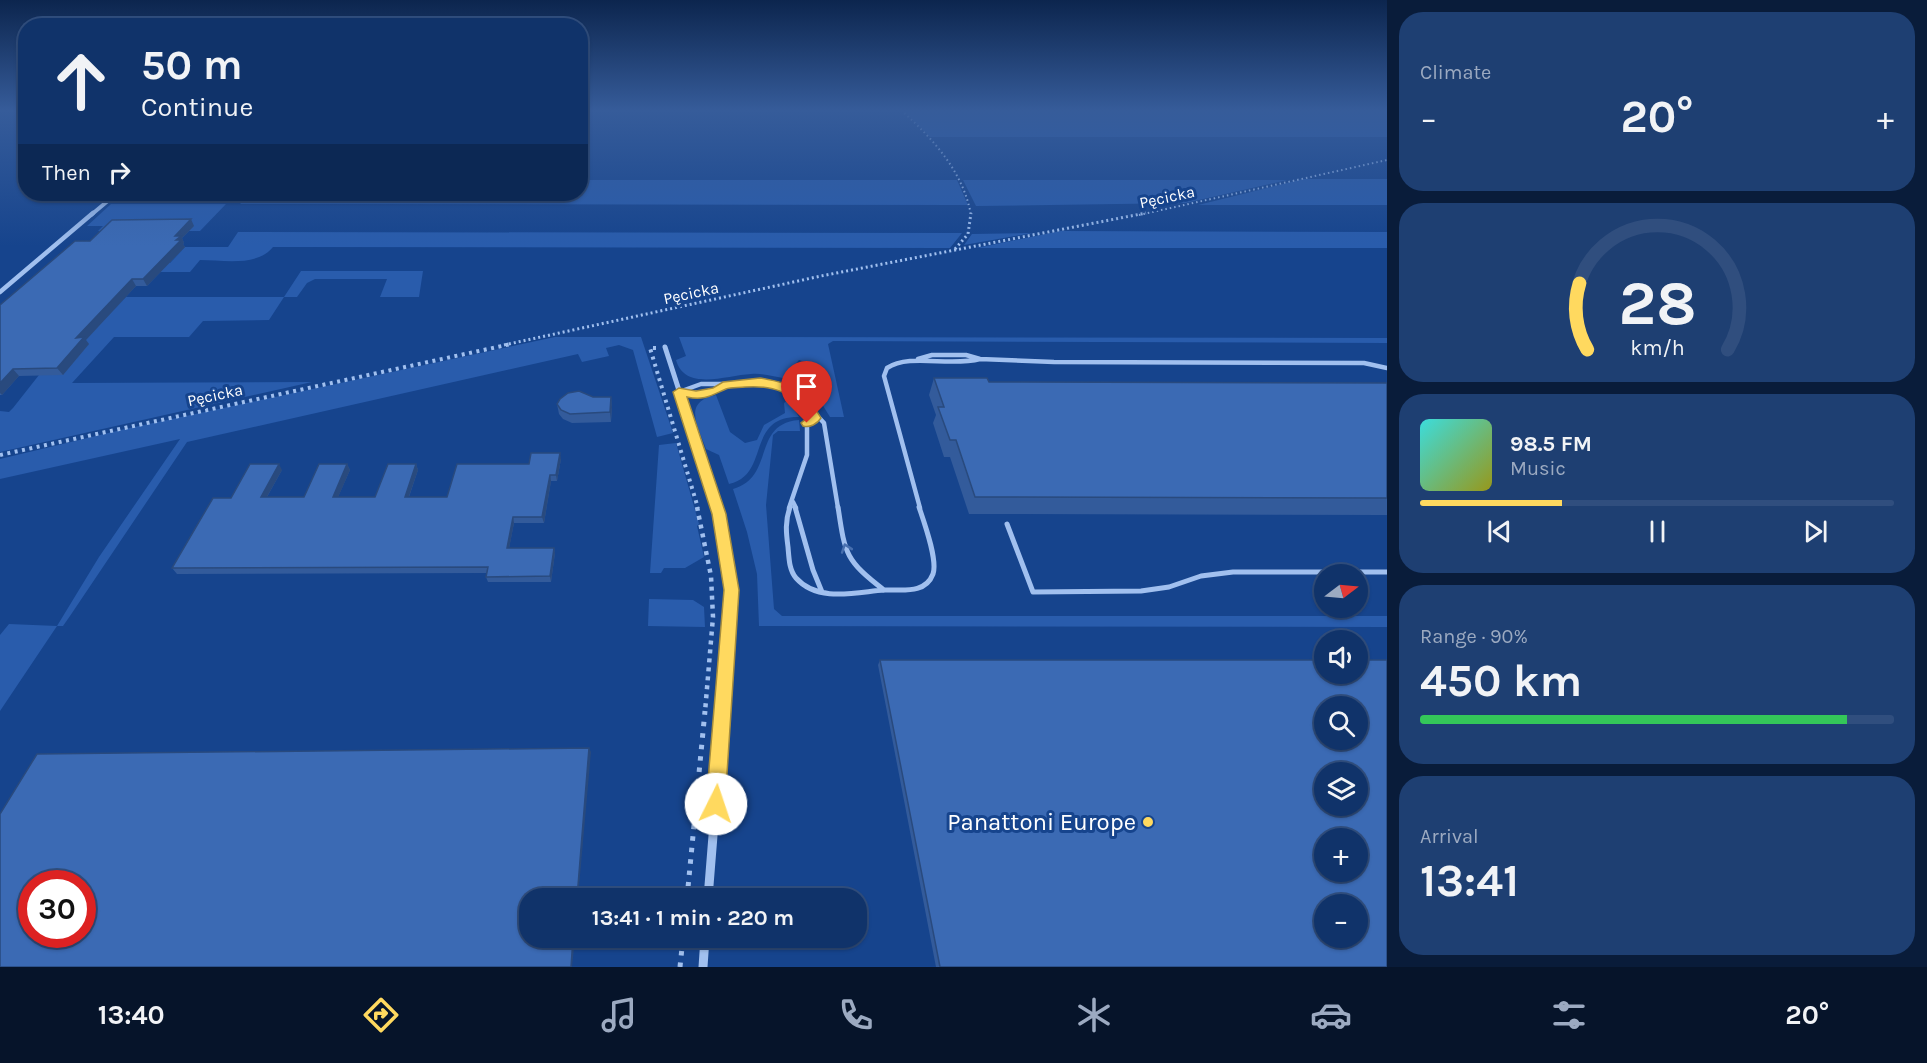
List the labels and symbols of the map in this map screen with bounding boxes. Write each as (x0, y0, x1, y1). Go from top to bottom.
street label: Pęcicka (1138, 182, 1196, 212)
street label: Pęcicka (662, 278, 720, 308)
pin (781, 361, 832, 423)
street label: Pęcicka (186, 380, 244, 410)
one-way arrow (841, 544, 853, 554)
north arrow (1314, 564, 1368, 618)
position arrow (684, 772, 748, 836)
place label: Panattoni Europe (947, 808, 1136, 836)
marker: Panattoni Europe (1141, 815, 1155, 829)
speed limit sign: 30 (18, 870, 96, 948)

